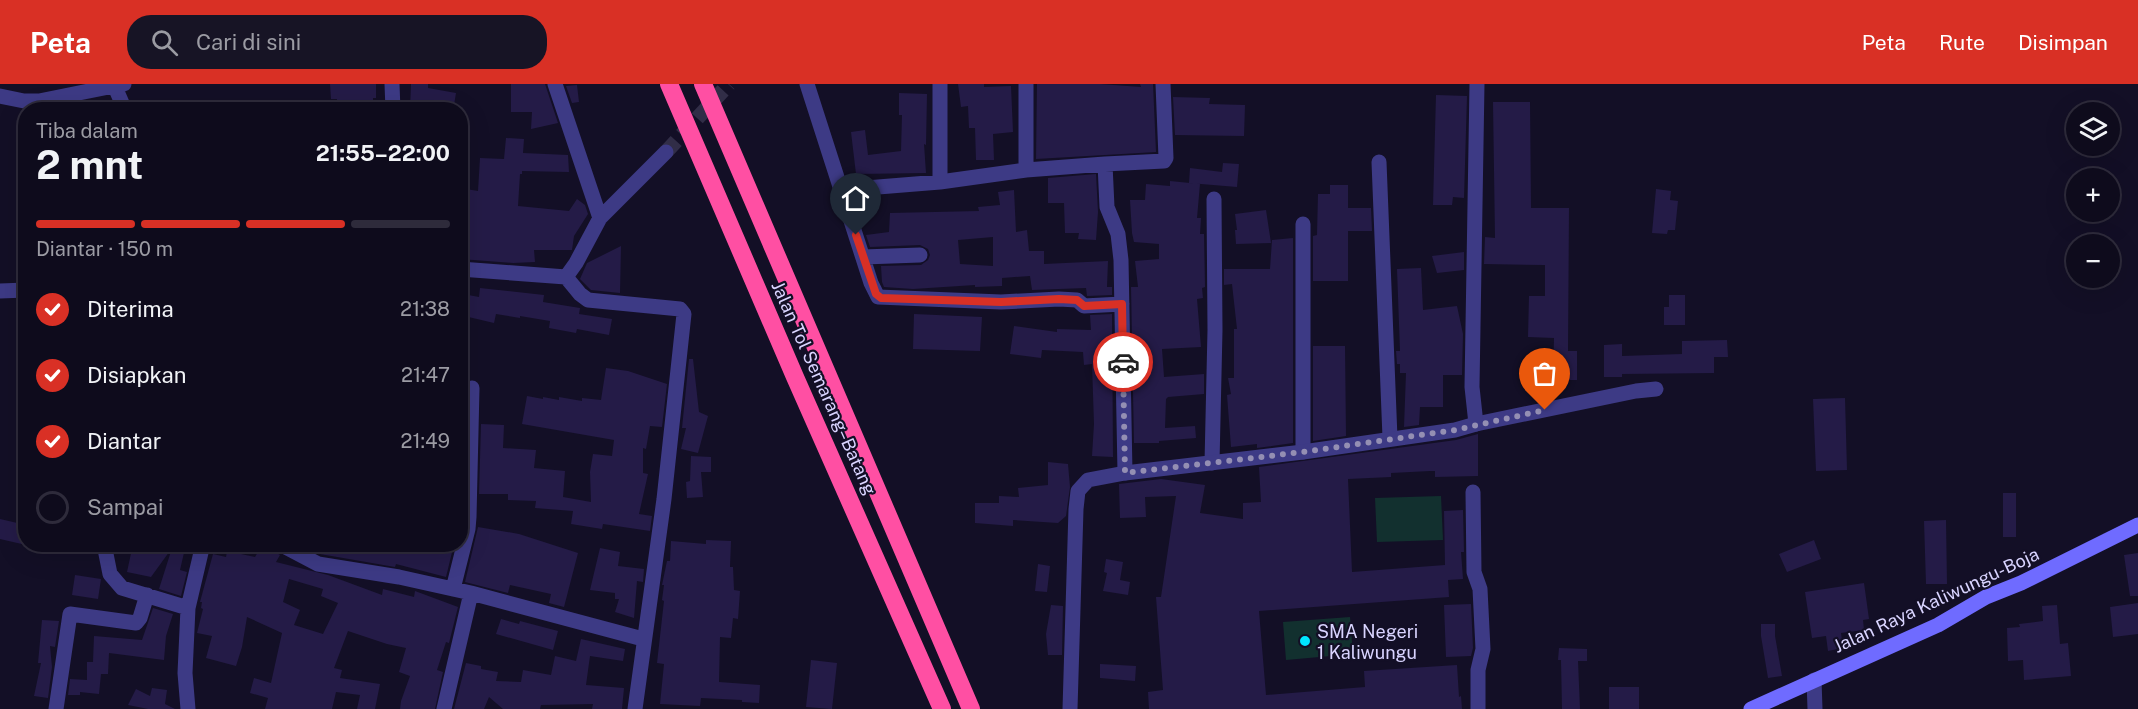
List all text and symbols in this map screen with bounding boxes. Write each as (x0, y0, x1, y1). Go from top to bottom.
search box (127, 15, 547, 69)
text: Peta (30, 26, 91, 59)
icon: search (148, 26, 181, 59)
text: Cari di sini (196, 29, 301, 55)
text: Peta (1862, 30, 1906, 55)
text: Rute (1939, 30, 1985, 55)
text: Disimpan (2018, 30, 2108, 55)
map controls (2066, 102, 2120, 288)
button: layers (2066, 102, 2120, 156)
text: Tiba dalam (36, 119, 138, 143)
text: 21:55–22:00 (316, 140, 450, 166)
text: 2 mnt (36, 142, 143, 188)
button: + (2066, 168, 2120, 222)
pin (830, 173, 881, 235)
icon: home (839, 182, 872, 215)
button: − (2066, 234, 2120, 288)
text: Diantar · 150 m (36, 237, 173, 261)
street label: Jalan Tol Semarang–Batang (767, 278, 881, 498)
icon: check (36, 293, 69, 326)
text: Diterima (87, 296, 174, 322)
text: 21:38 (400, 297, 450, 321)
courier (1093, 332, 1153, 392)
icon: car (1107, 346, 1140, 379)
pin (1519, 348, 1570, 410)
icon: bag (1528, 357, 1561, 390)
icon: check (36, 359, 69, 392)
text: Disiapkan (87, 362, 186, 388)
text: 21:47 (401, 363, 450, 387)
icon: check (36, 425, 69, 458)
text: Diantar (87, 428, 161, 454)
text: 21:49 (401, 429, 450, 453)
text: Sampai (87, 494, 163, 520)
street label: Jalan Raya Kaliwungu-Boja (1830, 543, 2042, 657)
place label: SMA Negeri 1 Kaliwungu (1317, 621, 1418, 663)
marker: SMA Negeri 1 Kaliwungu (1298, 634, 1312, 648)

